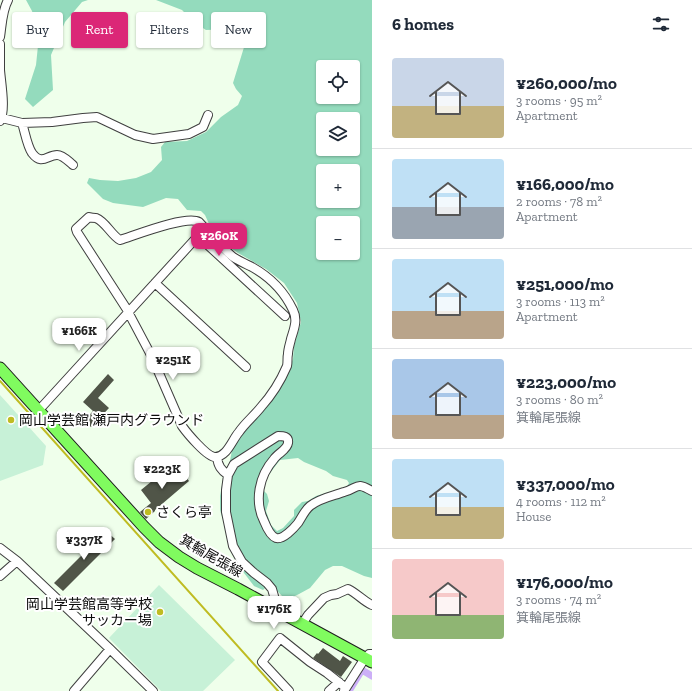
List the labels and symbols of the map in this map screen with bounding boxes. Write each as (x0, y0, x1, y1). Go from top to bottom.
pin: ¥260K (191, 223, 247, 257)
pin: ¥166K (51, 318, 107, 352)
pin: ¥251K (145, 347, 201, 381)
place label: 岡山学芸館 瀬戸内グラウンド (19, 412, 204, 429)
marker: 岡山学芸館 瀬戸内グラウンド (6, 415, 16, 425)
pin: ¥223K (134, 456, 190, 490)
place label: さくら亭 (156, 504, 212, 521)
marker: さくら亭 (143, 507, 153, 517)
pin: ¥337K (56, 527, 112, 561)
street label: 箕輪尾張線 (176, 531, 246, 581)
place label: 岡山学芸館高等学校 サッカー場 (26, 596, 152, 629)
pin: ¥176K (246, 596, 302, 630)
marker: 岡山学芸館高等学校 サッカー場 (155, 607, 165, 617)

